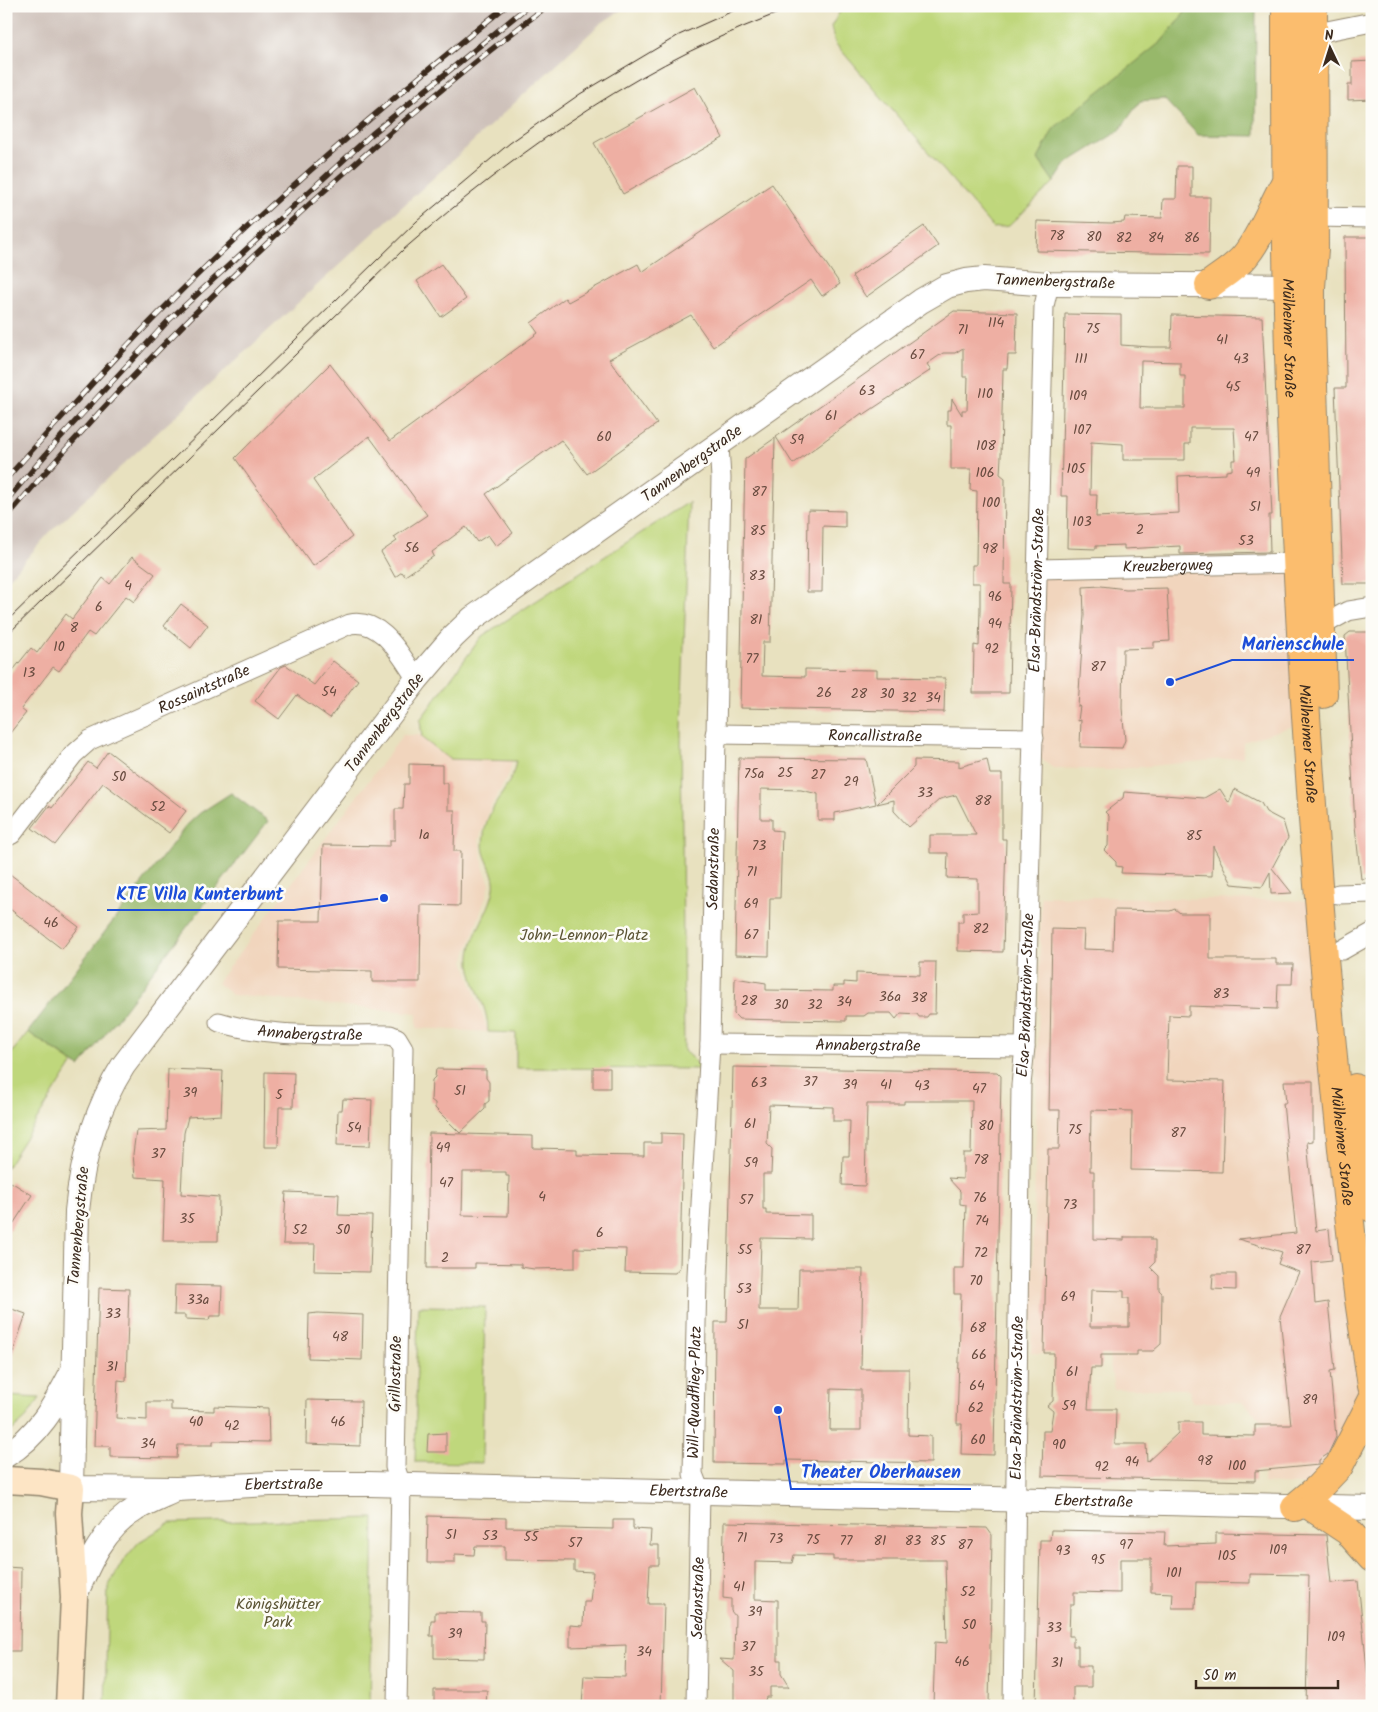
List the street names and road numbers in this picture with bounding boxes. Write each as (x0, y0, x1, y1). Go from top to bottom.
street label: Tannenbergstraße (995, 267, 1115, 297)
street label: Mülheimer Straße (1275, 278, 1303, 398)
street label: Tannenbergstraße (636, 419, 748, 509)
street label: Elsa-Brändström-Straße (1022, 508, 1051, 673)
street label: Kreuzbergweg (1122, 552, 1214, 580)
street label: Rossaintstraße (154, 658, 254, 721)
street label: Tannenbergstraße (339, 668, 431, 778)
street label: Mülheimer Straße (1292, 683, 1324, 804)
street label: Roncallistraße (828, 723, 922, 749)
street label: Sedanstraße (700, 827, 727, 910)
street label: Elsa-Brändström-Straße (1009, 913, 1041, 1079)
street label: Annabergstraße (256, 1018, 363, 1047)
street label: Annabergstraße (815, 1033, 921, 1059)
street label: Mülheimer Straße (1323, 1085, 1360, 1207)
street label: Tannenbergstraße (61, 1165, 97, 1287)
street label: Elsa-Brändström-Straße (1003, 1316, 1031, 1480)
street label: Will-Quadflieg-Platz (681, 1326, 708, 1459)
street label: Grillostraße (383, 1336, 409, 1412)
street label: Ebertstraße (243, 1472, 323, 1498)
street label: Ebertstraße (649, 1478, 728, 1505)
street label: Ebertstraße (1054, 1488, 1133, 1515)
street label: Sedanstraße (685, 1557, 711, 1639)

